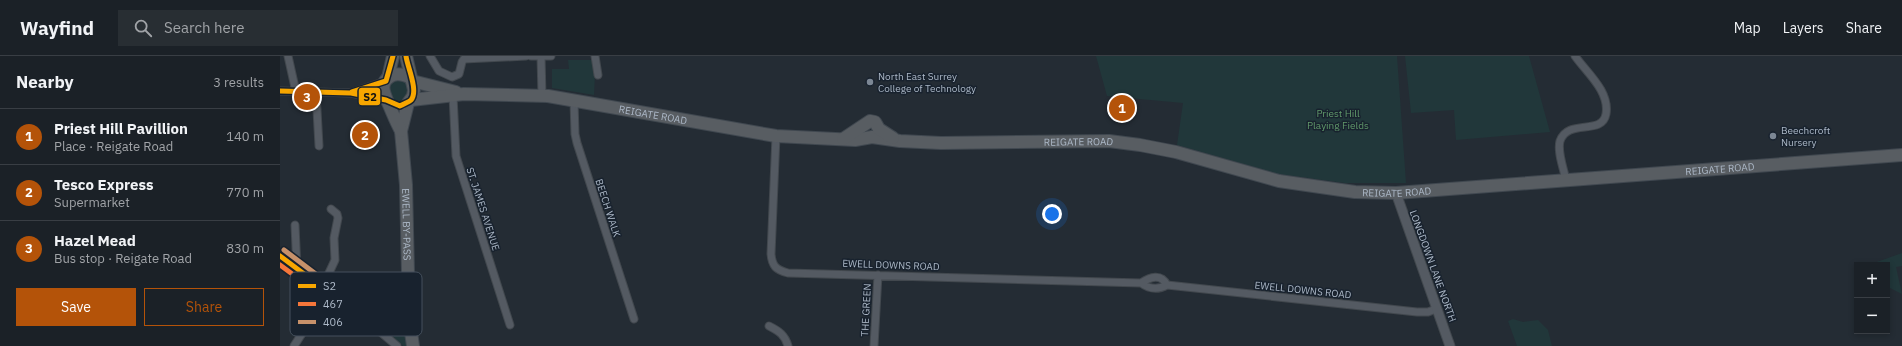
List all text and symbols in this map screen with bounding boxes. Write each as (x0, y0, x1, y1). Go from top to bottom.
search box (118, 10, 398, 46)
text: Wayfind (20, 16, 94, 40)
icon: search (132, 17, 154, 39)
text: Search here (164, 18, 244, 37)
text: Map (1734, 19, 1761, 37)
text: Layers (1783, 19, 1824, 37)
text: Share (1846, 19, 1882, 37)
place label: North East Surrey College of Technology (878, 70, 976, 95)
text: Nearby (16, 71, 74, 93)
text: 3 results (213, 74, 264, 91)
marker: North East Surrey College of Technology (865, 77, 875, 87)
pin: 3 (294, 82, 320, 112)
line badge: S2 (358, 87, 381, 106)
text: S2 (363, 90, 377, 104)
pin: 1 (1109, 93, 1135, 123)
street label: REIGATE ROAD (618, 102, 689, 127)
park label: Priest Hill Playing Fields (1307, 107, 1369, 132)
text: Priest Hill Pavillion (54, 119, 188, 138)
pin: 2 (352, 120, 378, 150)
place label: Beechcroft Nursery (1781, 124, 1831, 149)
text: 1 (25, 128, 33, 145)
text: 140 m (226, 128, 264, 145)
marker: Beechcroft Nursery (1768, 131, 1778, 141)
street label: REIGATE ROAD (1044, 134, 1114, 148)
text: Place · Reigate Road (54, 138, 173, 155)
street label: REIGATE ROAD (1685, 160, 1755, 178)
street label: ST. JAMES AVENUE (463, 166, 503, 252)
text: Tesco Express (54, 175, 154, 194)
street label: BEECH WALK (592, 177, 624, 239)
text: 2 (25, 184, 33, 201)
text: 770 m (226, 184, 264, 201)
street label: REIGATE ROAD (1362, 184, 1432, 200)
street label: EWELL BY-PASS (400, 188, 414, 261)
text: Supermarket (54, 194, 130, 211)
your location (1042, 204, 1062, 224)
street label: LONGDOWN LANE NORTH (1407, 208, 1459, 324)
text: Hazel Mead (54, 231, 136, 250)
text: 3 (25, 240, 33, 257)
text: 830 m (226, 240, 264, 257)
text: Bus stop · Reigate Road (54, 250, 192, 267)
street label: EWELL DOWNS ROAD (842, 257, 940, 273)
map controls (1854, 262, 1890, 334)
button: + (1854, 262, 1890, 298)
legend (290, 272, 422, 336)
street label: EWELL DOWNS ROAD (1254, 278, 1352, 302)
text: S2 (323, 279, 336, 293)
street label: THE GREEN (858, 283, 874, 337)
button: Save (16, 288, 136, 326)
button: Share (144, 288, 264, 326)
text: 467 (323, 297, 343, 311)
button: − (1854, 298, 1890, 334)
text: 406 (323, 315, 343, 329)

